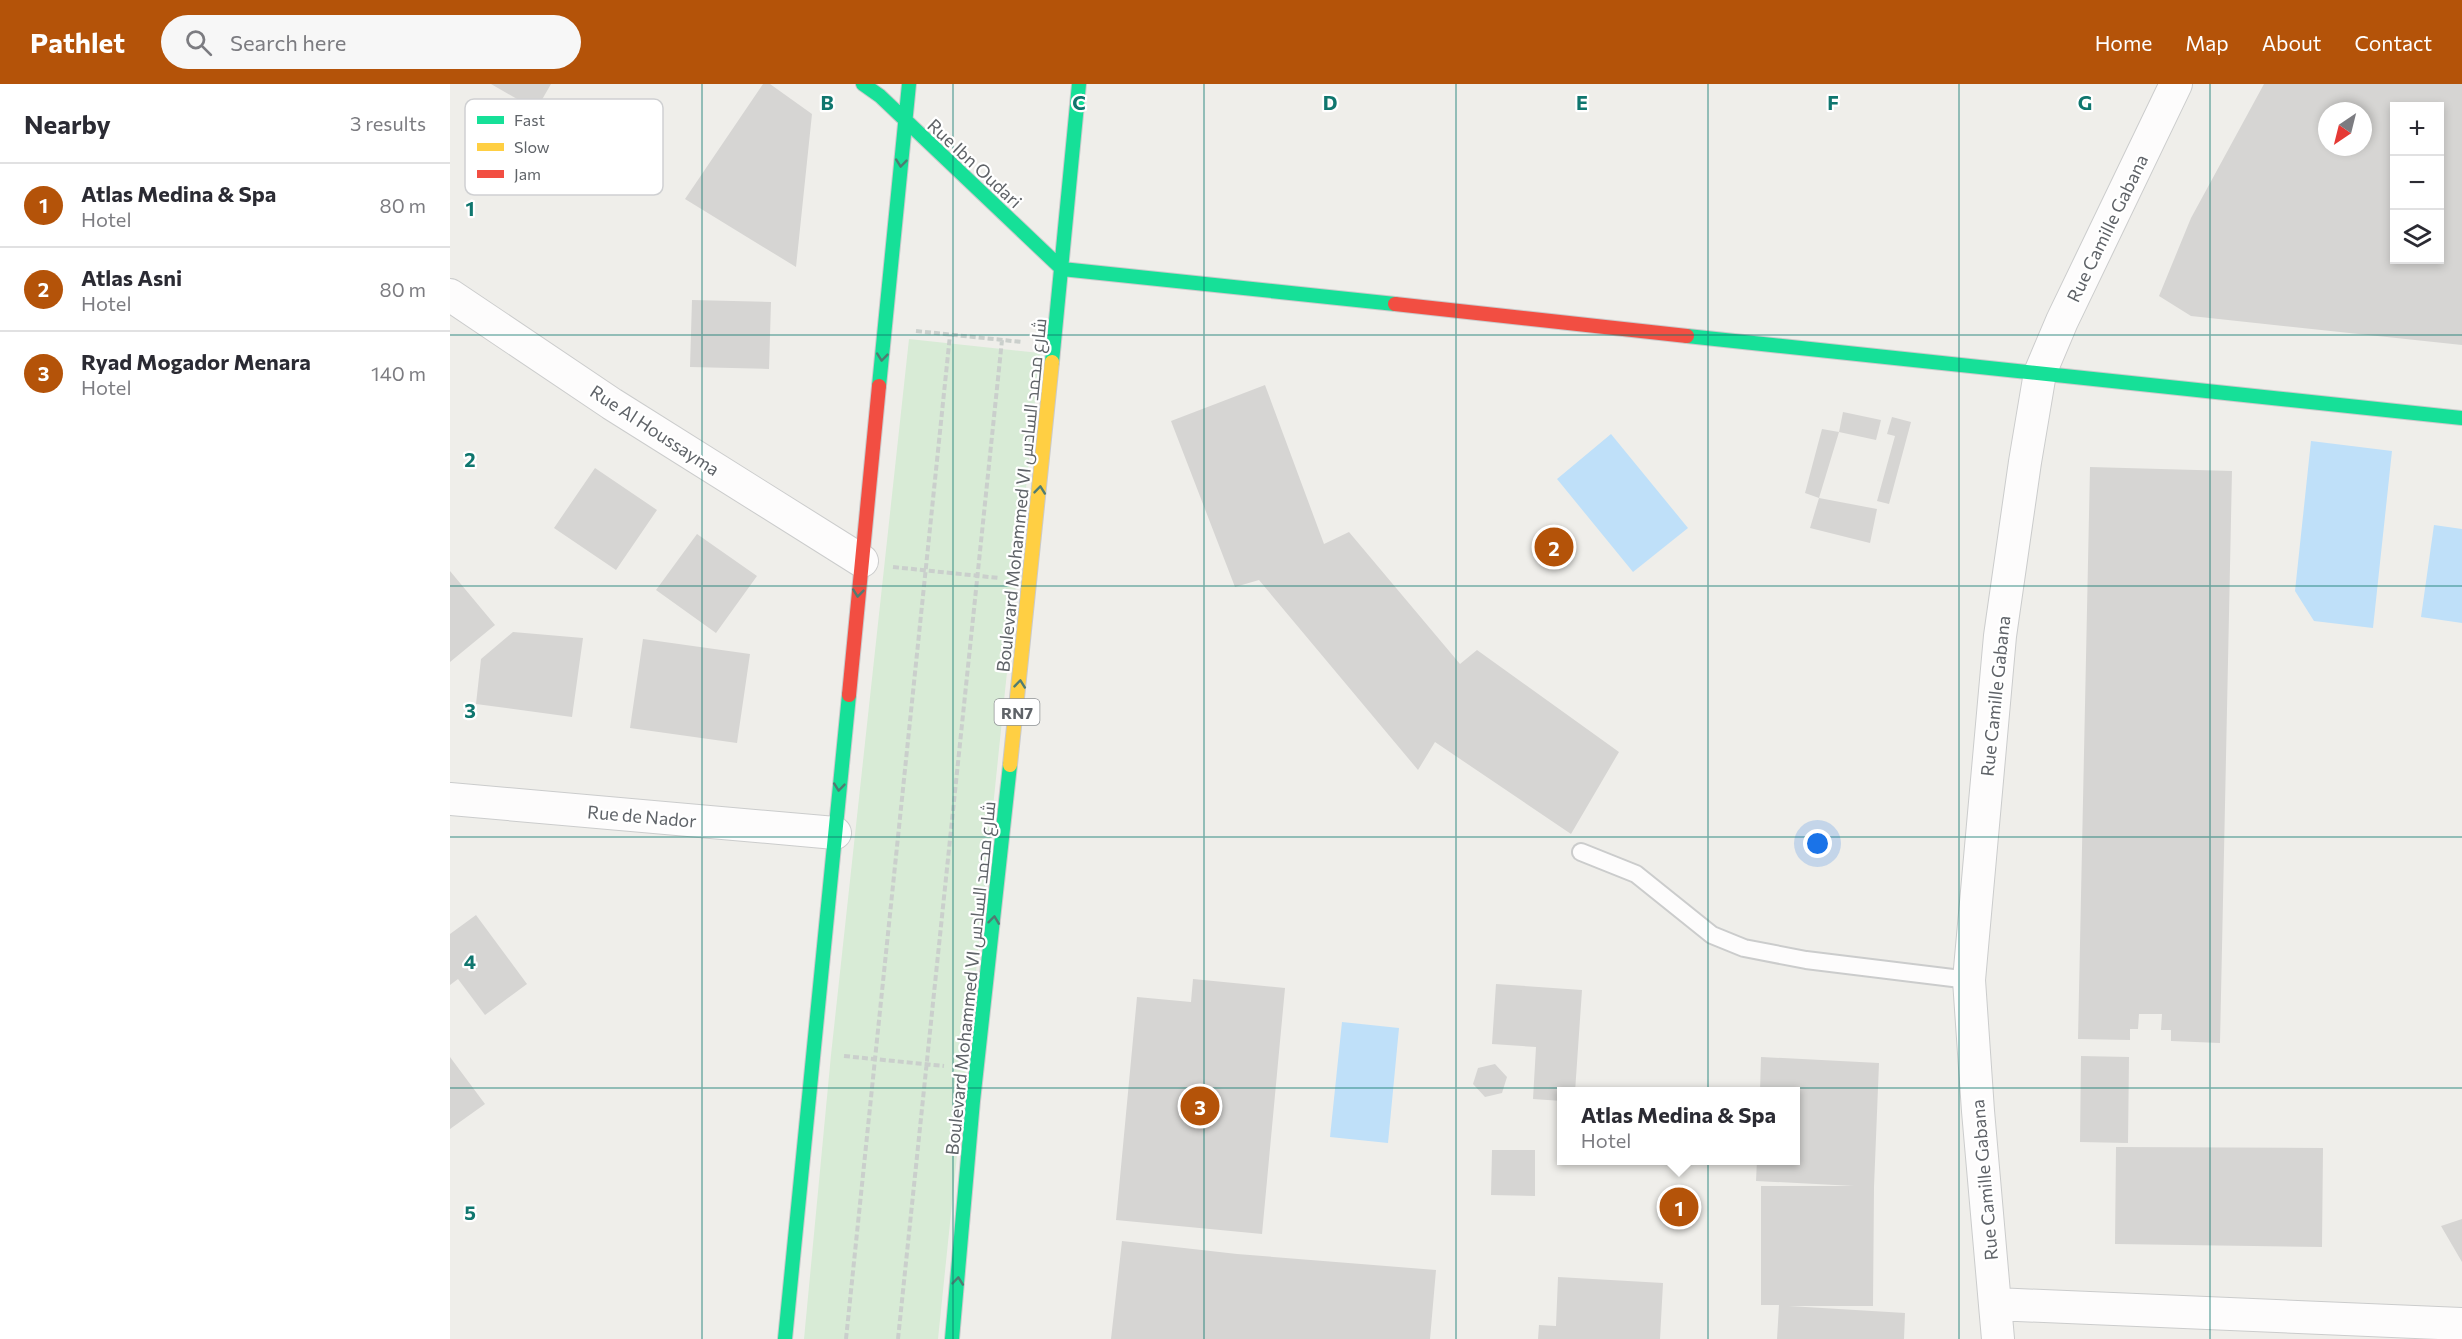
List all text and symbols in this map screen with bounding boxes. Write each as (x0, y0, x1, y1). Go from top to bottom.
search box (161, 15, 581, 69)
text: Pathlet (30, 25, 125, 59)
icon: search (182, 26, 215, 59)
text: Search here (230, 29, 346, 56)
text: Home (2095, 30, 2152, 55)
text: Map (2185, 30, 2229, 55)
text: About (2262, 30, 2321, 55)
text: Contact (2354, 30, 2432, 55)
text: B (820, 90, 834, 114)
text: C (1072, 90, 1086, 114)
text: D (1323, 90, 1337, 114)
text: E (1576, 90, 1588, 114)
text: F (1827, 90, 1839, 114)
text: G (2078, 90, 2092, 114)
legend (465, 99, 663, 195)
north arrow (2318, 102, 2372, 156)
map controls (2390, 102, 2444, 264)
button: + (2390, 102, 2444, 156)
text: Nearby (24, 108, 111, 139)
text: Fast (514, 110, 545, 129)
text: 3 results (350, 111, 426, 135)
street label: Rue Ibn Oudari (923, 114, 1027, 212)
text: Slow (514, 137, 550, 156)
street label: Rue Camille Gabana (2062, 151, 2152, 305)
button: − (2390, 156, 2444, 210)
one-way arrow (895, 159, 908, 168)
text: Jam (514, 164, 541, 183)
text: Atlas Medina & Spa (81, 180, 276, 207)
text: 1 (39, 193, 48, 217)
text: 80 m (380, 193, 426, 217)
text: 1 (465, 196, 475, 220)
text: Hotel (81, 207, 131, 231)
button: layers (2390, 210, 2444, 264)
text: Atlas Asni (81, 264, 182, 291)
text: 2 (38, 277, 49, 301)
text: 80 m (380, 277, 426, 301)
text: Hotel (81, 291, 131, 315)
street label: Boulevard Mohammed VI شارع محمد السادس (991, 317, 1053, 673)
text: Ryad Mogador Menara (81, 348, 311, 375)
one-way arrow (876, 353, 889, 362)
text: 3 (38, 361, 49, 385)
text: 140 m (371, 361, 426, 385)
text: Hotel (81, 375, 131, 399)
street label: Rue Al Houssayma (586, 380, 724, 480)
text: 2 (464, 447, 476, 471)
one-way arrow (1033, 486, 1046, 495)
pin: 2 (1534, 524, 1574, 570)
one-way arrow (853, 588, 865, 598)
street label: Rue Camille Gabana (1976, 615, 2014, 777)
one-way arrow (1013, 680, 1026, 689)
text: 3 (464, 698, 476, 722)
road number: RN7 (994, 699, 1040, 725)
one-way arrow (833, 783, 846, 792)
street label: Rue de Nador (586, 800, 698, 832)
street label: Boulevard Mohammed VI شارع محمد السادس (940, 800, 1002, 1156)
your location (1803, 829, 1832, 858)
one-way arrow (987, 915, 1000, 924)
text: 4 (464, 949, 476, 973)
pin: 3 (1180, 1084, 1220, 1128)
popup (1557, 1087, 1800, 1165)
street label: Rue Camille Gabana (1966, 1099, 2002, 1261)
text: Atlas Medina & Spa (1581, 1101, 1776, 1128)
text: Hotel (1581, 1128, 1631, 1152)
pin: 1 (1660, 1184, 1698, 1230)
text: 5 (464, 1200, 476, 1224)
one-way arrow (951, 1276, 964, 1285)

